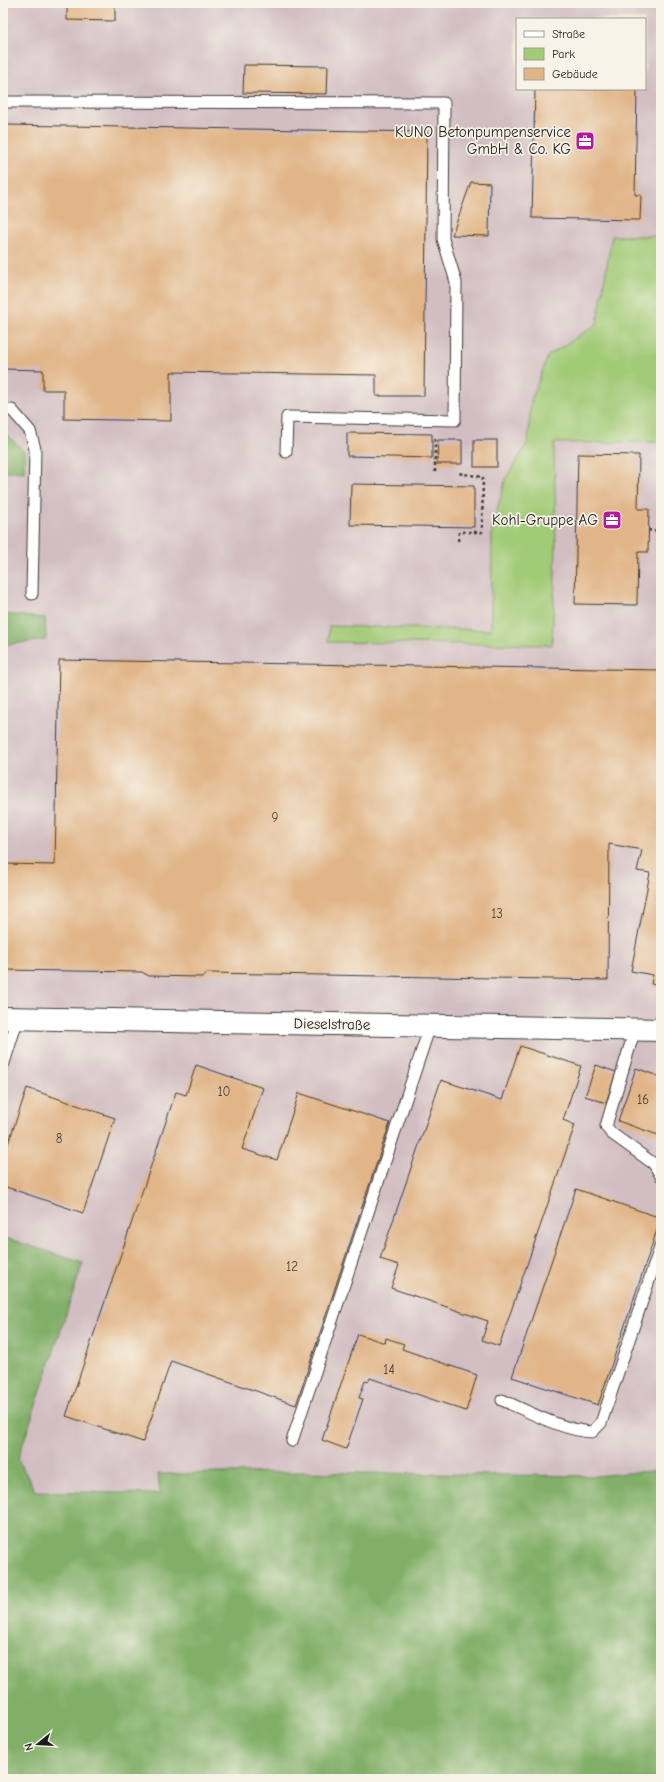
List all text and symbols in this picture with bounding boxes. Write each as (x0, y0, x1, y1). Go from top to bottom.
legend (516, 18, 646, 90)
text: Straße (552, 27, 585, 41)
text: Park (552, 47, 575, 61)
text: Gebäude (552, 67, 598, 81)
place label: KUNO Betonpumpenservice GmbH & Co. KG (395, 123, 571, 158)
office icon: KUNO Betonpumpenservice GmbH & Co. KG (574, 130, 596, 152)
office icon: Kohl-Gruppe AG (601, 509, 623, 531)
place label: Kohl-Gruppe AG (492, 511, 598, 529)
house number: 9 (272, 810, 279, 825)
house number: 13 (491, 906, 503, 921)
street label: Dieselstraße (293, 1014, 371, 1034)
house number: 10 (217, 1084, 231, 1099)
house number: 16 (637, 1092, 649, 1107)
house number: 8 (56, 1131, 63, 1146)
house number: 12 (286, 1259, 298, 1274)
house number: 14 (383, 1362, 395, 1377)
north arrow (18, 1724, 58, 1764)
text: N (22, 1742, 36, 1752)

